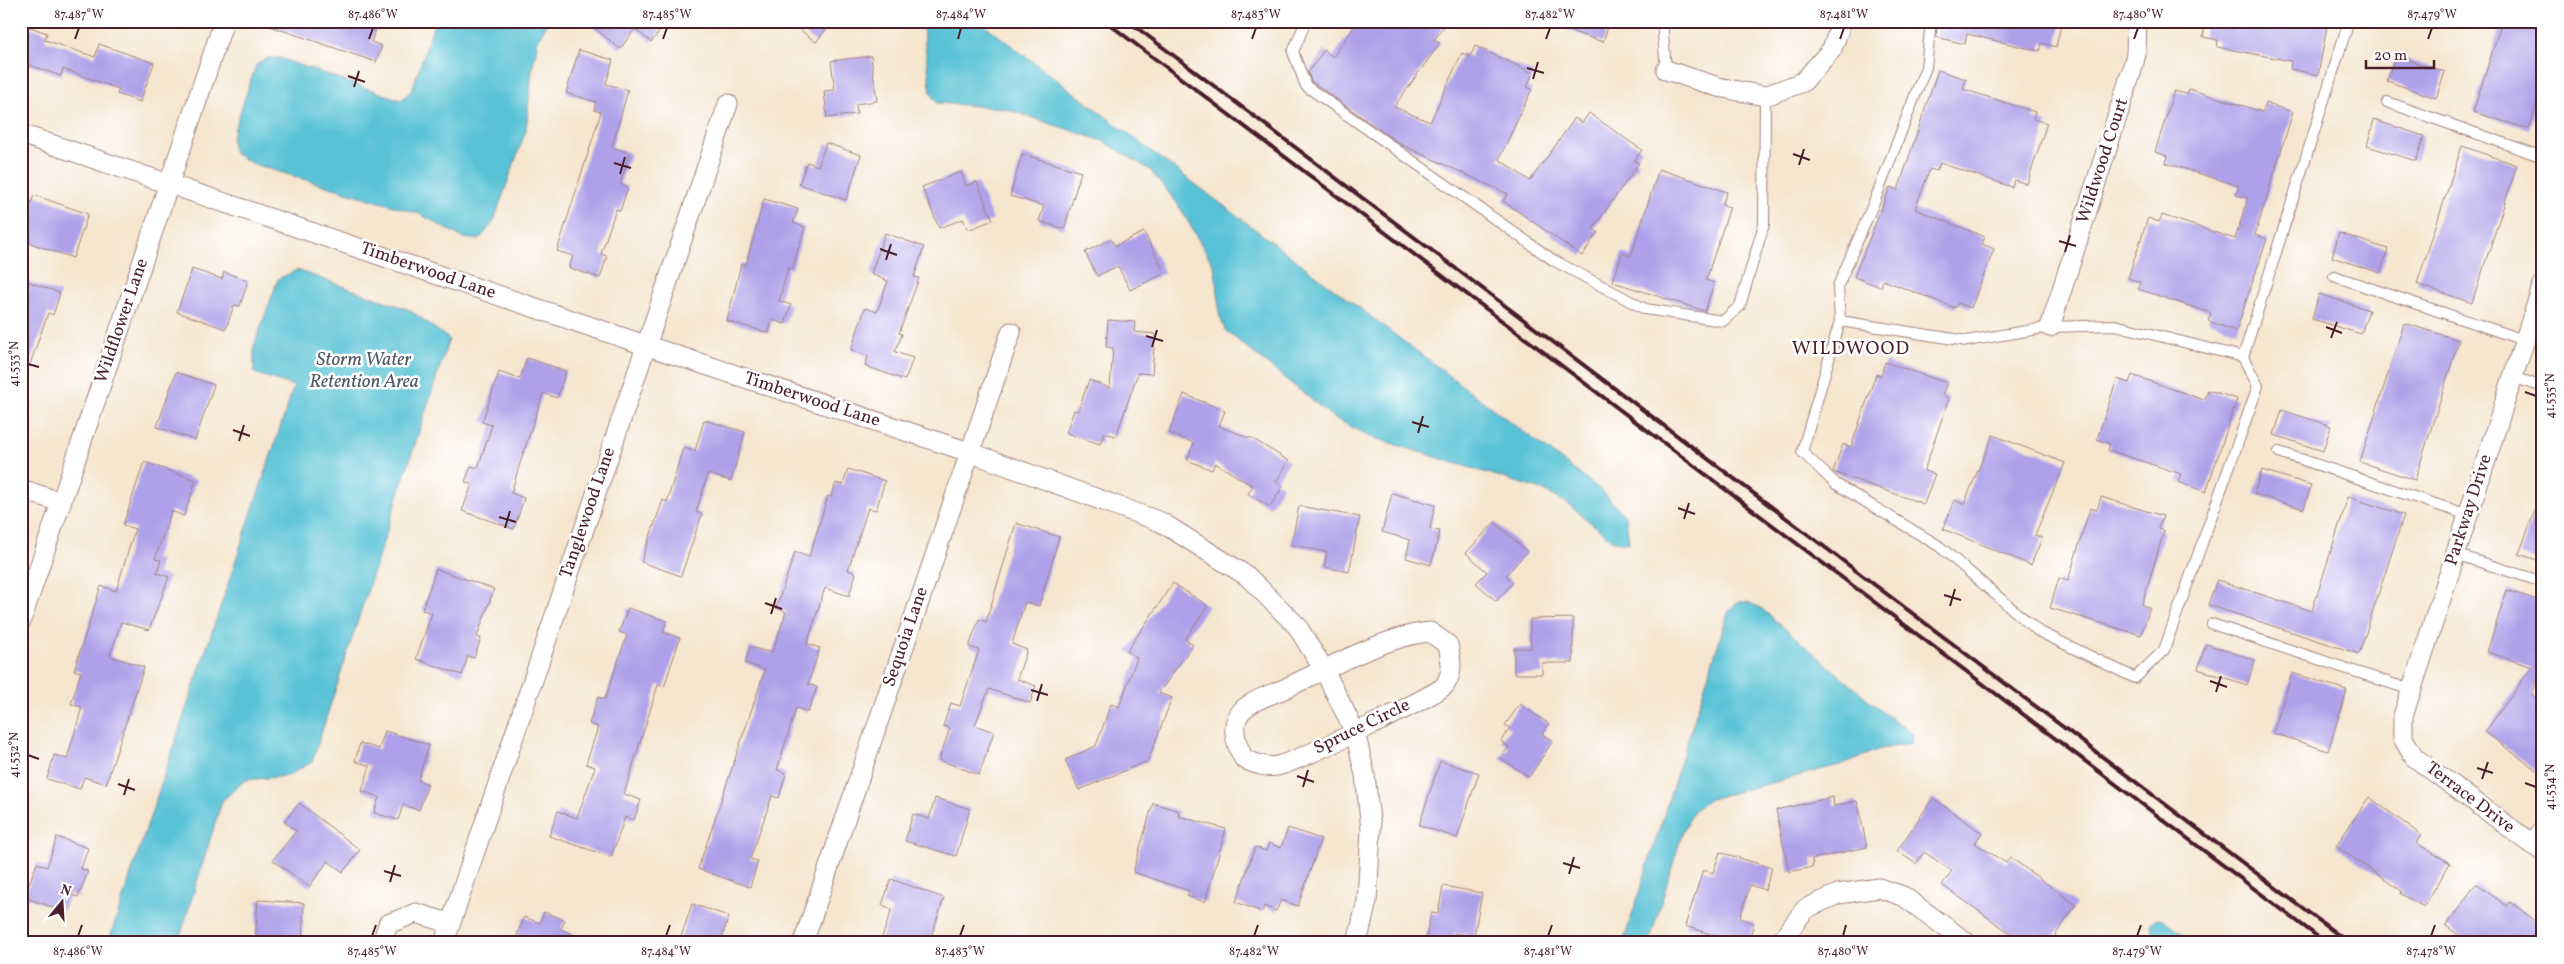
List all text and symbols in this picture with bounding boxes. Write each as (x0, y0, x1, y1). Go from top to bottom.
text: 87.487°W (54, 7, 104, 23)
text: 87.486°W (348, 7, 398, 23)
text: 87.485°W (642, 7, 692, 23)
text: 87.484°W (936, 7, 986, 23)
text: 87.483°W (1231, 7, 1281, 23)
text: 87.482°W (1525, 7, 1575, 23)
text: 87.481°W (1820, 7, 1868, 23)
text: 87.480°W (2113, 7, 2163, 23)
text: 87.479°W (2407, 7, 2457, 23)
scale bar (2366, 38, 2434, 70)
text: 20 m (2374, 46, 2407, 67)
street label: Wildwood Court (2071, 95, 2135, 227)
street label: Timberwood Lane (357, 236, 499, 306)
street label: Wildflower Lane (89, 255, 155, 387)
district label: WILDWOOD (1792, 336, 1910, 362)
text: 41.533°N (7, 341, 23, 387)
water label: Storm Water Retention Area (309, 347, 419, 395)
street label: Timberwood Lane (741, 366, 883, 434)
text: 41.535°N (2543, 373, 2559, 419)
street label: Tanglewood Lane (554, 444, 622, 582)
street label: Parkway Drive (2439, 451, 2499, 569)
street label: Sequoia Lane (877, 584, 935, 690)
street label: Spruce Circle (1310, 693, 1414, 761)
text: 41.532°N (7, 732, 23, 778)
street label: Terrace Drive (2420, 756, 2520, 840)
text: 41.534°N (2543, 764, 2559, 810)
north arrow (38, 876, 88, 926)
text: N (58, 880, 73, 902)
text: 87.486°W (53, 944, 103, 960)
text: 87.485°W (347, 944, 397, 960)
text: 87.484°W (641, 944, 691, 960)
text: 87.483°W (935, 944, 985, 960)
text: 87.482°W (1229, 944, 1279, 960)
text: 87.481°W (1524, 944, 1572, 960)
text: 87.480°W (1818, 944, 1868, 960)
text: 87.479°W (2112, 944, 2162, 960)
text: 87.478°W (2406, 944, 2456, 960)

